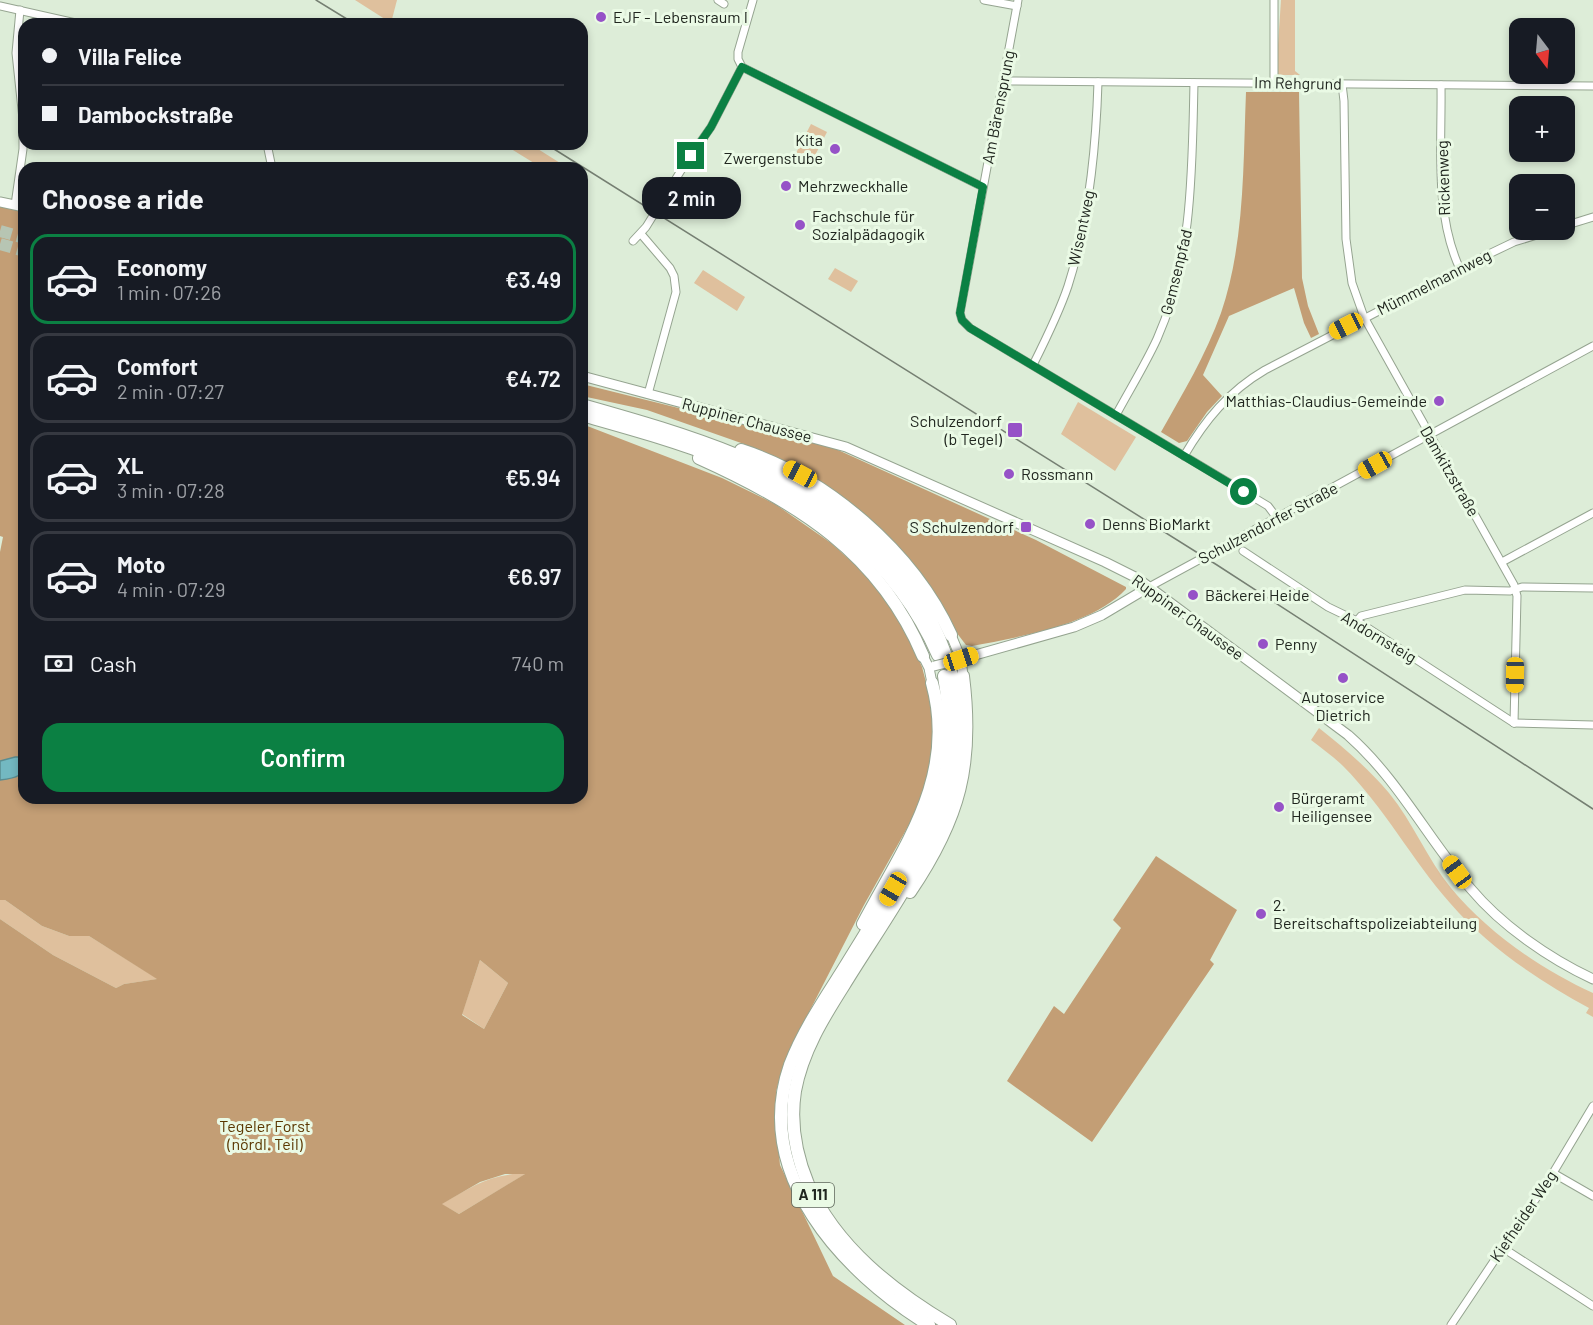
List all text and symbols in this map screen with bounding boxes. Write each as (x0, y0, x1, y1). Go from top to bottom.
place label: EJF - Lebensraum I (613, 7, 748, 26)
marker: EJF - Lebensraum I (594, 10, 608, 24)
north arrow (1509, 18, 1575, 84)
map controls (1509, 18, 1575, 240)
text: Villa Felice (78, 43, 182, 69)
street label: Am Bärensprung (977, 49, 1018, 165)
street label: Im Rehgrund (1254, 72, 1342, 93)
button: + (1509, 96, 1575, 162)
text: Dambockstraße (78, 101, 233, 127)
place label: Kita Zwergenstube (724, 130, 823, 167)
street label: Rickenweg (1432, 140, 1453, 216)
route end (677, 142, 704, 169)
marker: Kita Zwergenstube (828, 142, 842, 156)
button: − (1509, 174, 1575, 240)
place label: Mehrzweckhalle (798, 176, 908, 195)
callout: 2 min (642, 177, 740, 219)
marker: Mehrzweckhalle (779, 179, 793, 193)
text: Choose a ride (42, 182, 204, 214)
text: 2 min (668, 186, 715, 210)
street label: Wisentweg (1063, 188, 1098, 268)
place label: Fachschule für Sozialpädagogik (812, 206, 925, 243)
marker: Fachschule für Sozialpädagogik (793, 218, 807, 232)
street label: Gemsenpfad (1156, 227, 1195, 317)
street label: Mümmelmannweg (1374, 245, 1494, 319)
icon: car (45, 252, 99, 306)
text: Economy (117, 254, 207, 280)
text: €3.49 (505, 266, 561, 292)
text: 1 min · 07:26 (117, 280, 221, 304)
car (1326, 310, 1366, 342)
icon: car (45, 351, 99, 405)
text: Comfort (117, 353, 198, 379)
text: €4.72 (505, 365, 561, 391)
text: 2 min · 07:27 (117, 379, 224, 403)
place label: Matthias-Claudius-Gemeinde (1226, 391, 1427, 410)
street label: Ruppiner Chaussee (680, 393, 814, 446)
marker: Matthias-Claudius-Gemeinde (1432, 394, 1446, 408)
place label: Schulzendorf (b Tegel) (910, 411, 1003, 448)
marker: Schulzendorf (b Tegel) (1006, 421, 1024, 439)
street label: Damkitzstraße (1417, 422, 1484, 519)
car (1355, 448, 1395, 482)
icon: car (45, 450, 99, 504)
text: XL (117, 452, 143, 478)
car (780, 458, 820, 490)
text: €5.94 (505, 464, 561, 490)
place label: Rossmann (1021, 464, 1093, 483)
marker: Rossmann (1002, 467, 1016, 481)
text: 3 min · 07:28 (117, 478, 225, 502)
street label: Schulzendorfer Straße (1195, 478, 1341, 567)
route start (1230, 478, 1257, 505)
place label: Denns BioMarkt (1102, 514, 1211, 533)
place label: S Schulzendorf (910, 517, 1014, 536)
marker: Denns BioMarkt (1083, 517, 1097, 531)
marker: S Schulzendorf (1019, 520, 1033, 534)
icon: car (45, 549, 99, 603)
text: Moto (117, 551, 165, 577)
text: €6.97 (507, 563, 561, 589)
street label: Ruppiner Chaussee (1129, 570, 1248, 664)
text: 4 min · 07:29 (117, 577, 225, 601)
place label: Bäckerei Heide (1205, 585, 1309, 604)
marker: Bäckerei Heide (1186, 588, 1200, 602)
street label: Andornsteig (1338, 607, 1420, 666)
place label: Penny (1275, 634, 1318, 653)
marker: Penny (1256, 637, 1270, 651)
car (941, 645, 981, 673)
icon: cash (42, 647, 75, 680)
text: Cash (90, 650, 137, 676)
text: 740 m (512, 651, 564, 675)
car (1506, 657, 1524, 693)
marker: Autoservice Dietrich (1336, 671, 1350, 685)
place label: Autoservice Dietrich (1301, 687, 1385, 724)
button: Confirm (42, 723, 564, 792)
place label: Bürgeramt Heiligensee (1291, 788, 1372, 825)
marker: Bürgeramt Heiligensee (1272, 800, 1286, 814)
car (1439, 852, 1475, 892)
car (876, 869, 910, 909)
place label: 2. Bereitschaftspolizeiabteilung (1273, 895, 1477, 932)
marker: 2. Bereitschaftspolizeiabteilung (1254, 907, 1268, 921)
park label: Tegeler Forst (nördl. Teil) (219, 1116, 311, 1153)
street label: Kiefheider Weg (1485, 1167, 1560, 1265)
road number: A 111 (792, 1183, 834, 1207)

